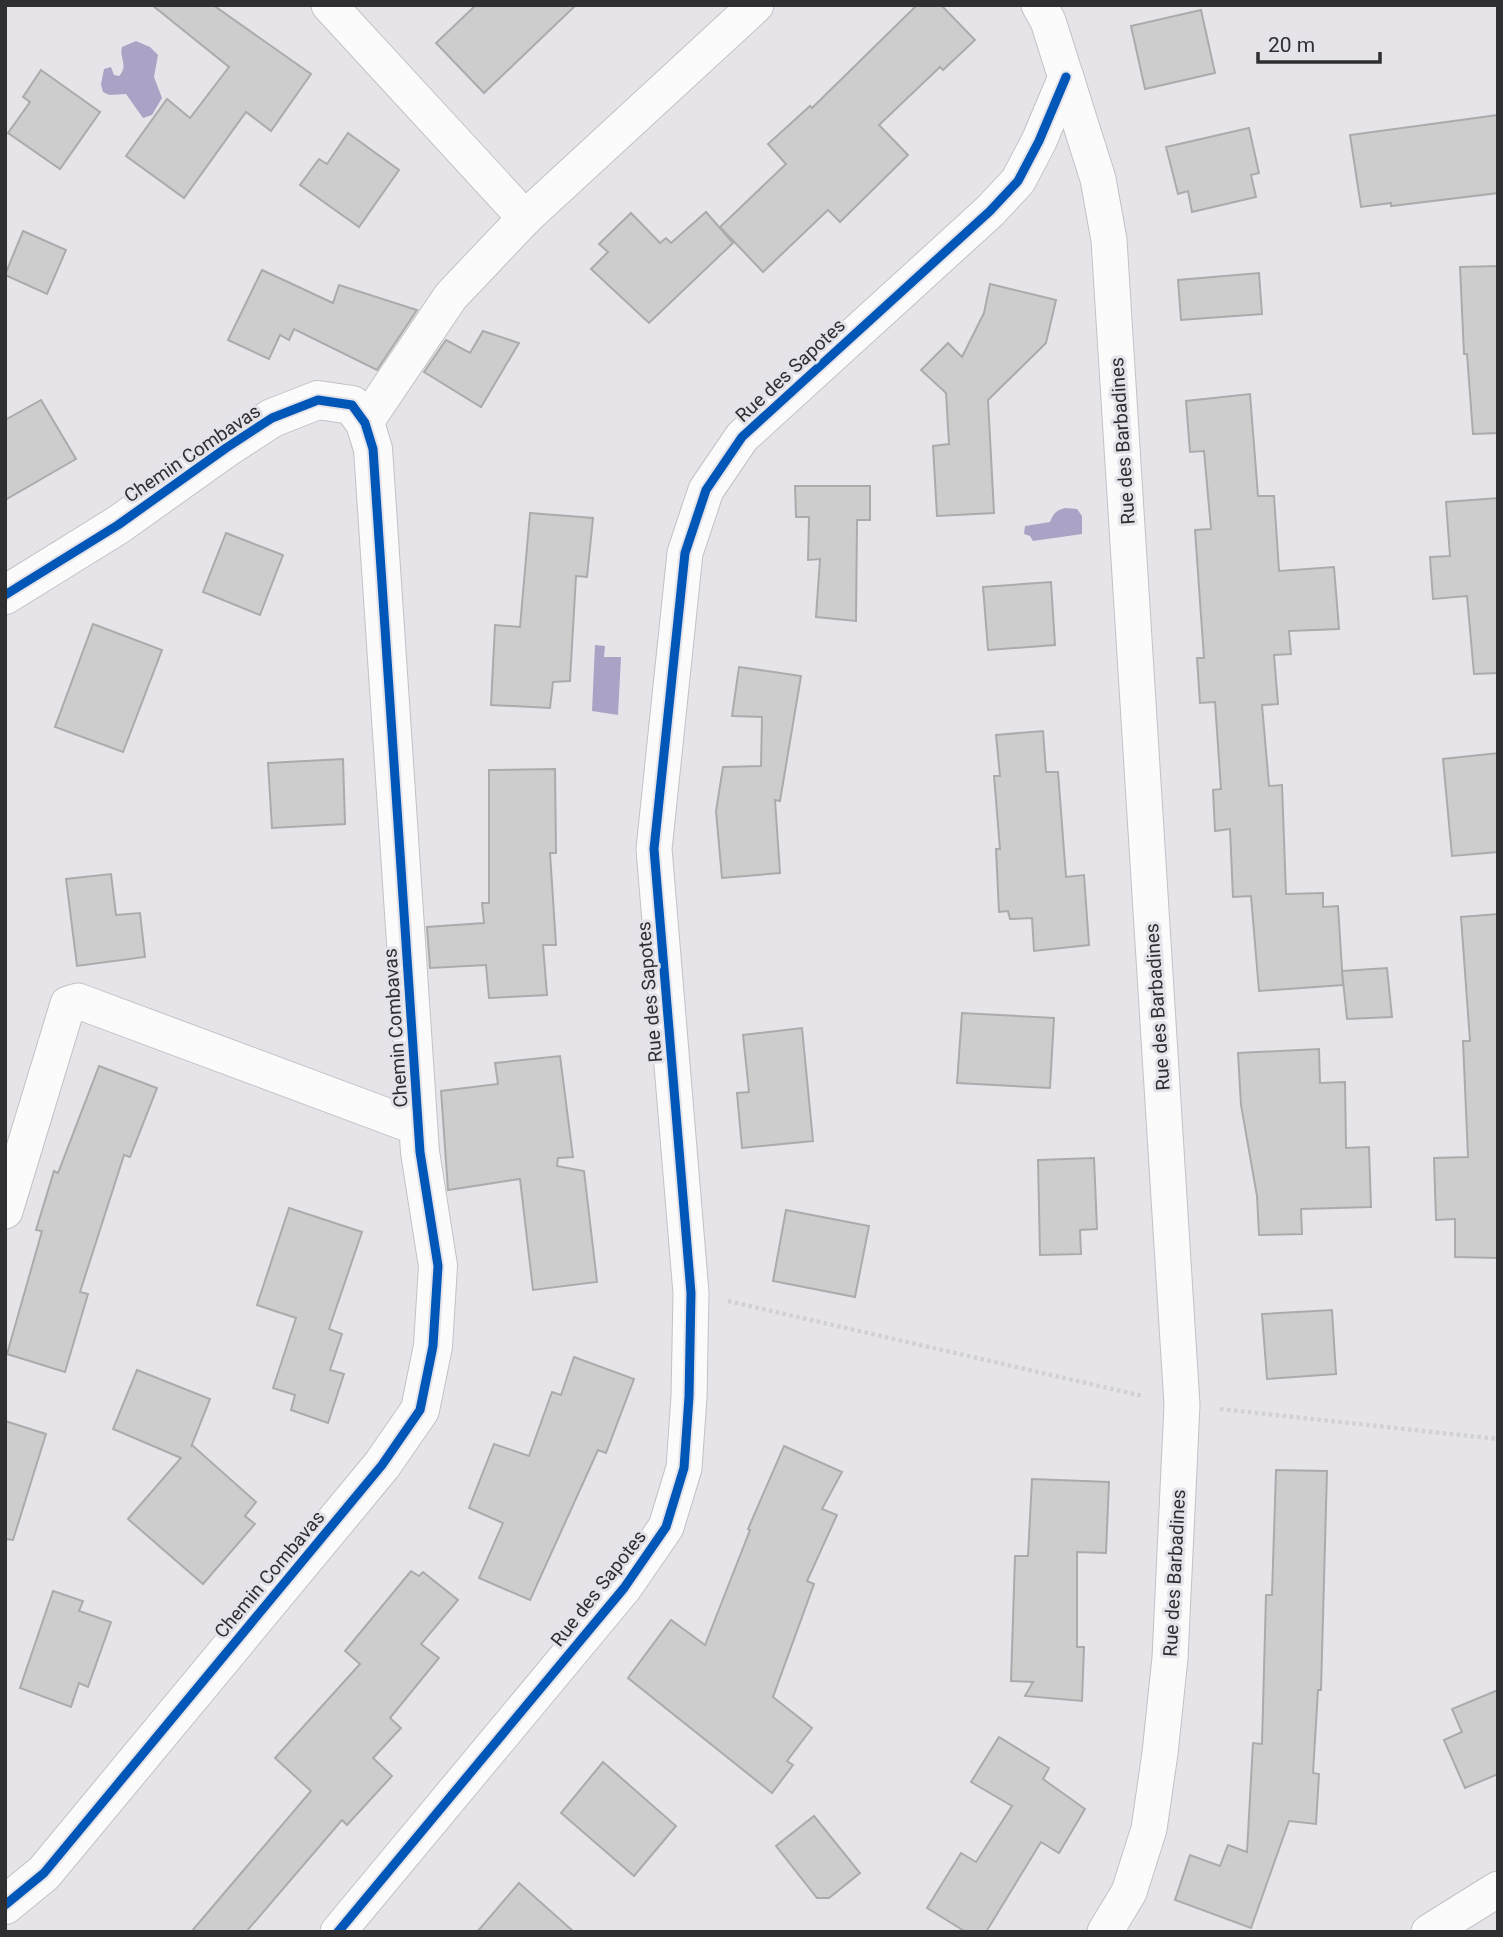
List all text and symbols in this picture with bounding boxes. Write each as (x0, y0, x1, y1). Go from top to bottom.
scale bar (1258, 21, 1380, 65)
text: 20 m (1268, 33, 1315, 57)
street label: Rue des Sapotes (731, 314, 850, 427)
street label: Rue des Barbadines (1105, 357, 1140, 525)
street label: Chemin Combavas (120, 399, 265, 508)
street label: Rue des Sapotes (632, 920, 667, 1063)
street label: Rue des Barbadines (1140, 923, 1175, 1091)
street label: Chemin Combavas (378, 948, 413, 1108)
street label: Rue des Barbadines (1159, 1489, 1190, 1657)
street label: Chemin Combavas (209, 1506, 329, 1643)
street label: Rue des Sapotes (546, 1525, 651, 1651)

